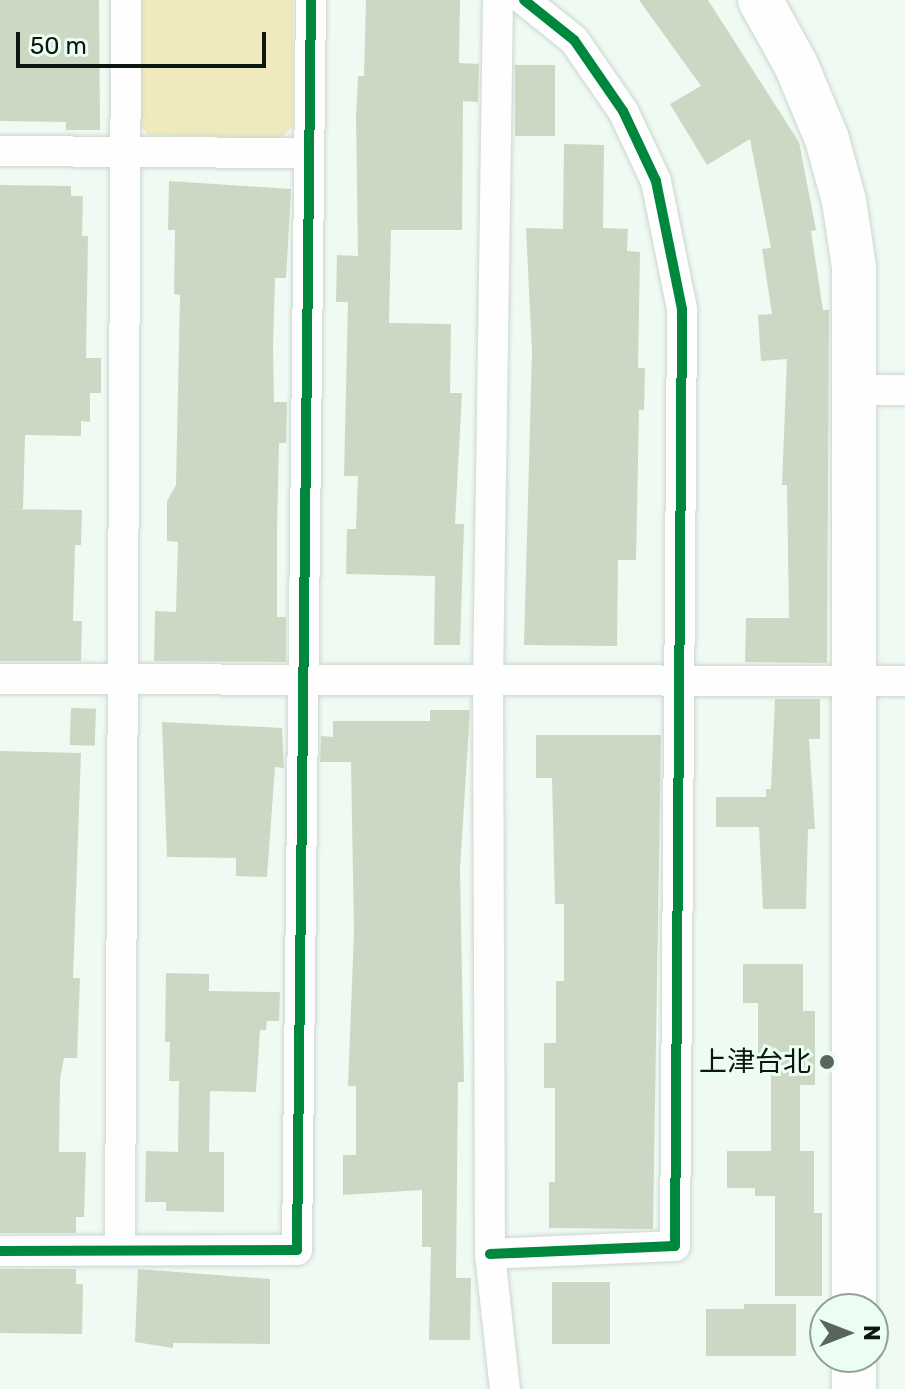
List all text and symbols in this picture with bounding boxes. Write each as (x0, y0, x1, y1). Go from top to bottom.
scale bar (20, 16, 270, 66)
text: 50 m (30, 32, 87, 60)
place label: 上津台北 (699, 1045, 811, 1079)
marker: 上津台北 (818, 1053, 836, 1071)
north arrow (809, 1293, 889, 1373)
text: N (858, 1325, 885, 1341)

